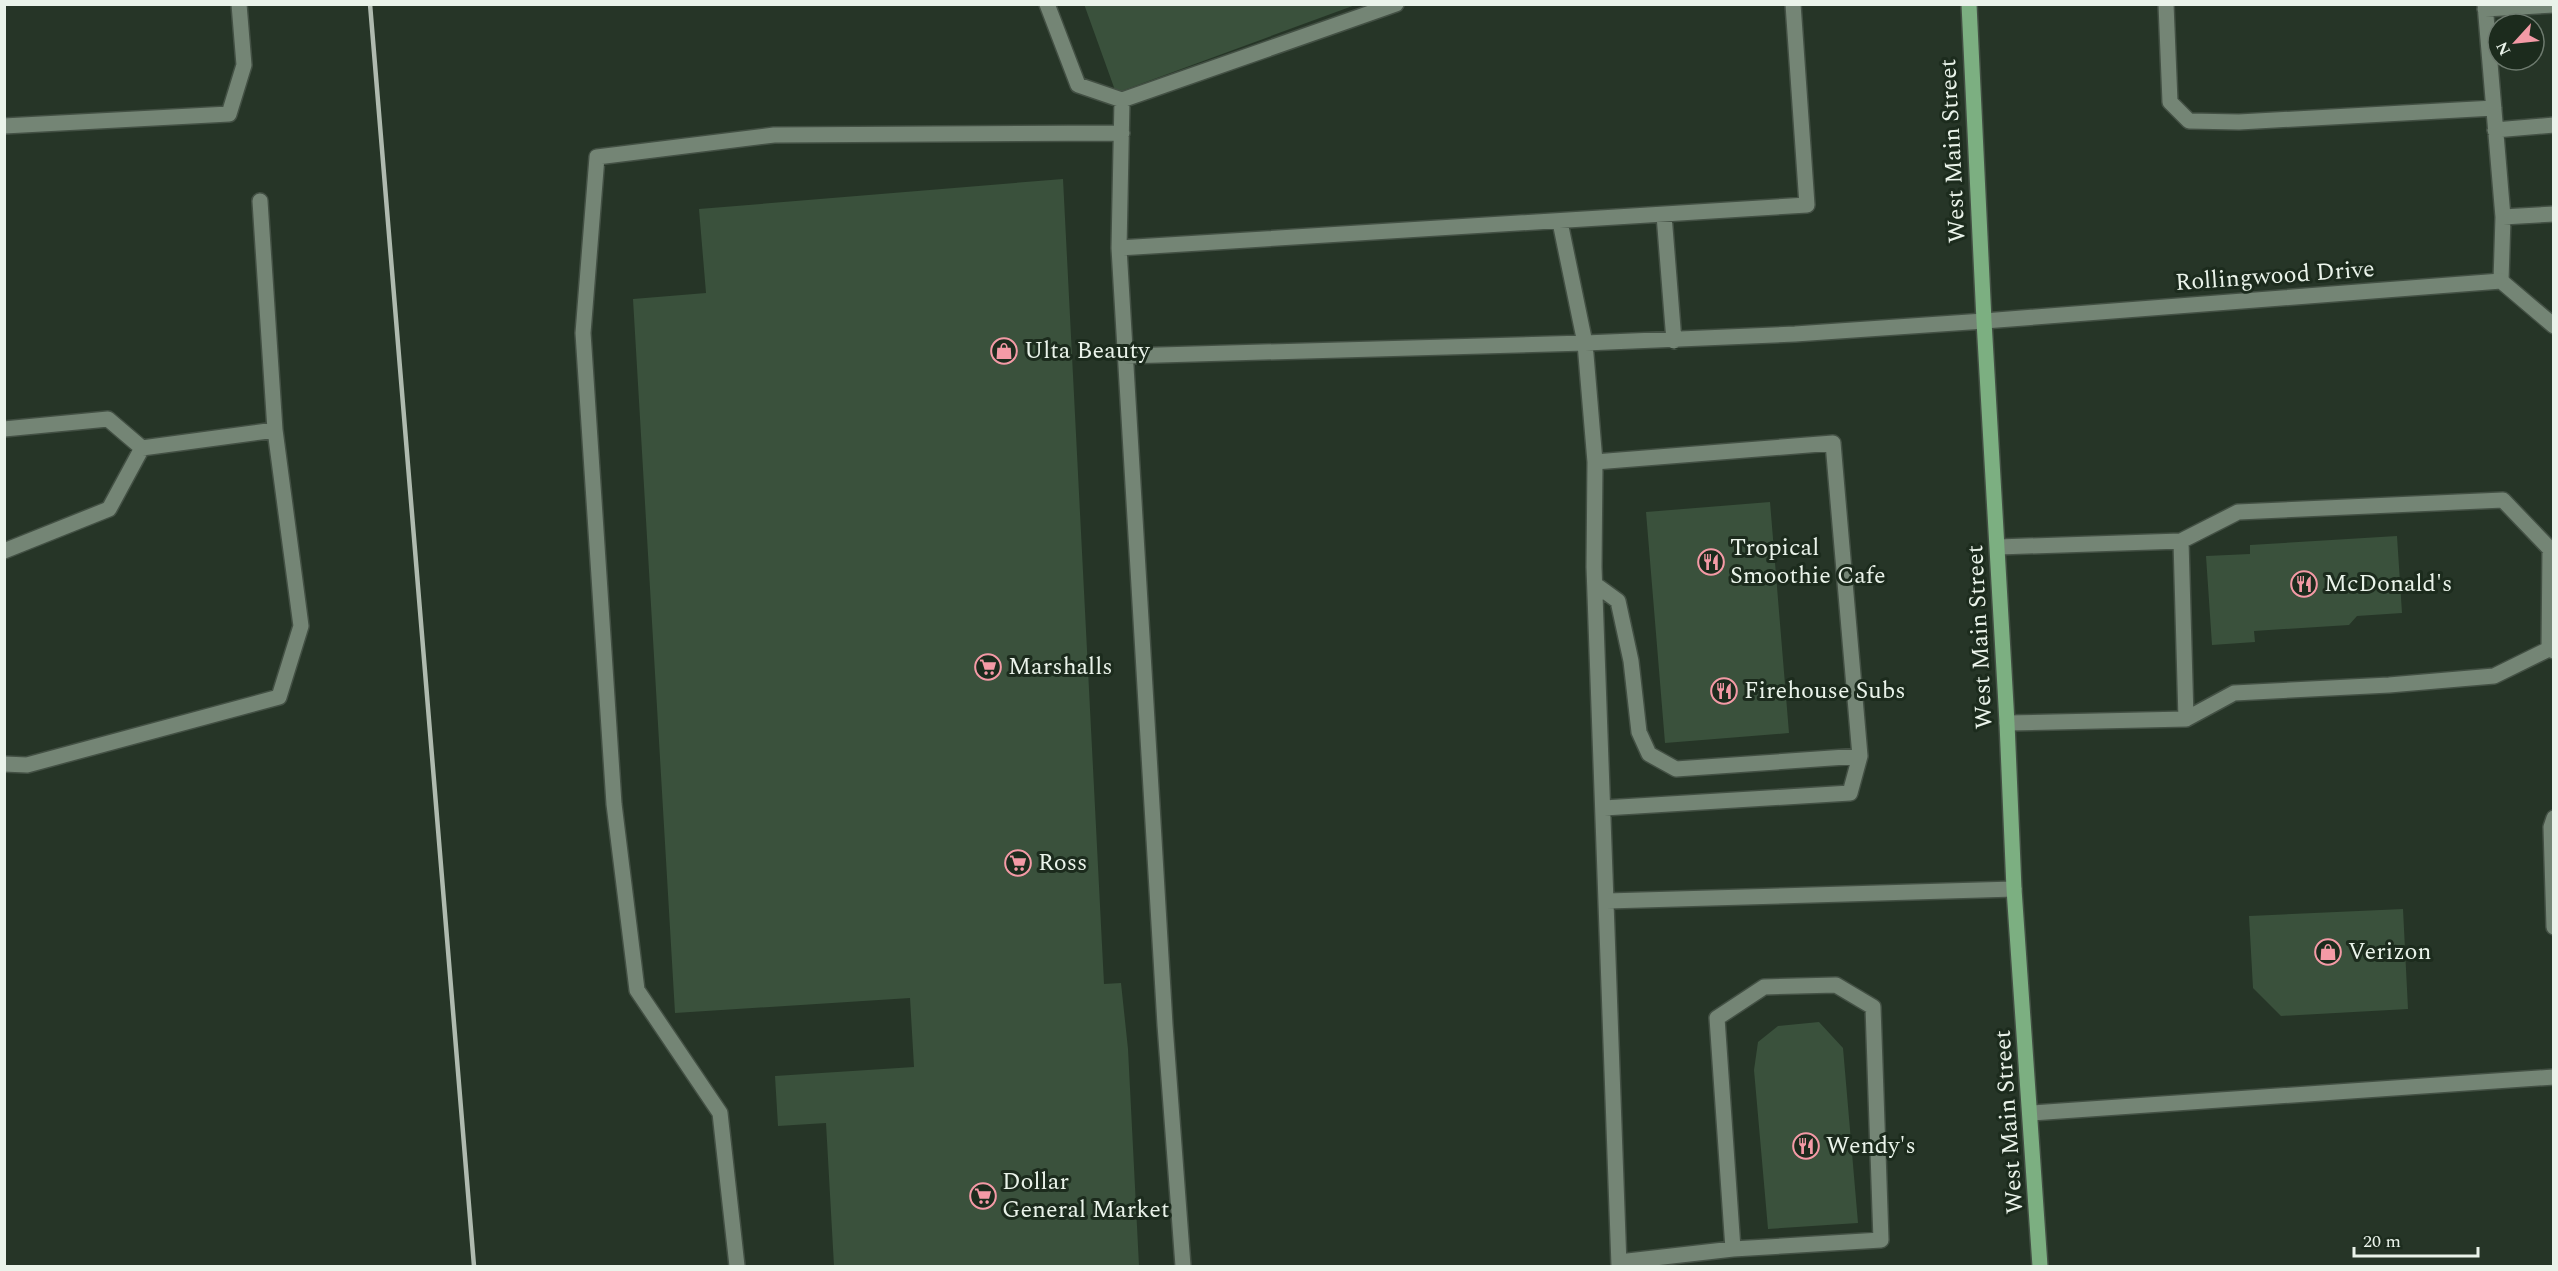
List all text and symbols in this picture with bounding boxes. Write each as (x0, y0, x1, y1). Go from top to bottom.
north arrow (2486, 12, 2546, 72)
text: N (2490, 37, 2517, 60)
street label: West Main Street (1930, 58, 1976, 244)
street label: Rollingwood Drive (2174, 251, 2376, 301)
place label: Ulta Beauty (1024, 333, 1151, 369)
shop icon: Ulta Beauty (989, 336, 1019, 366)
place label: Tropical Smoothie Cafe (1730, 530, 1886, 594)
street label: West Main Street (1957, 544, 2003, 730)
restaurant icon: Tropical Smoothie Cafe (1696, 547, 1726, 577)
place label: McDonald's (2324, 566, 2452, 602)
restaurant icon: McDonald's (2289, 569, 2319, 599)
place label: Marshalls (1008, 649, 1113, 685)
supermarket icon: Marshalls (973, 652, 1003, 682)
place label: Firehouse Subs (1744, 673, 1906, 709)
restaurant icon: Firehouse Subs (1709, 676, 1739, 706)
place label: Ross (1038, 845, 1087, 881)
supermarket icon: Ross (1003, 848, 1033, 878)
place label: Verizon (2348, 934, 2432, 970)
shop icon: Verizon (2313, 937, 2343, 967)
street label: West Main Street (1985, 1029, 2033, 1215)
place label: Wendy's (1826, 1128, 1916, 1164)
restaurant icon: Wendy's (1791, 1131, 1821, 1161)
place label: Dollar General Market (1002, 1164, 1169, 1228)
supermarket icon: Dollar General Market (968, 1181, 998, 1211)
scale bar (2354, 1220, 2478, 1258)
text: 20 m (2363, 1228, 2401, 1255)

